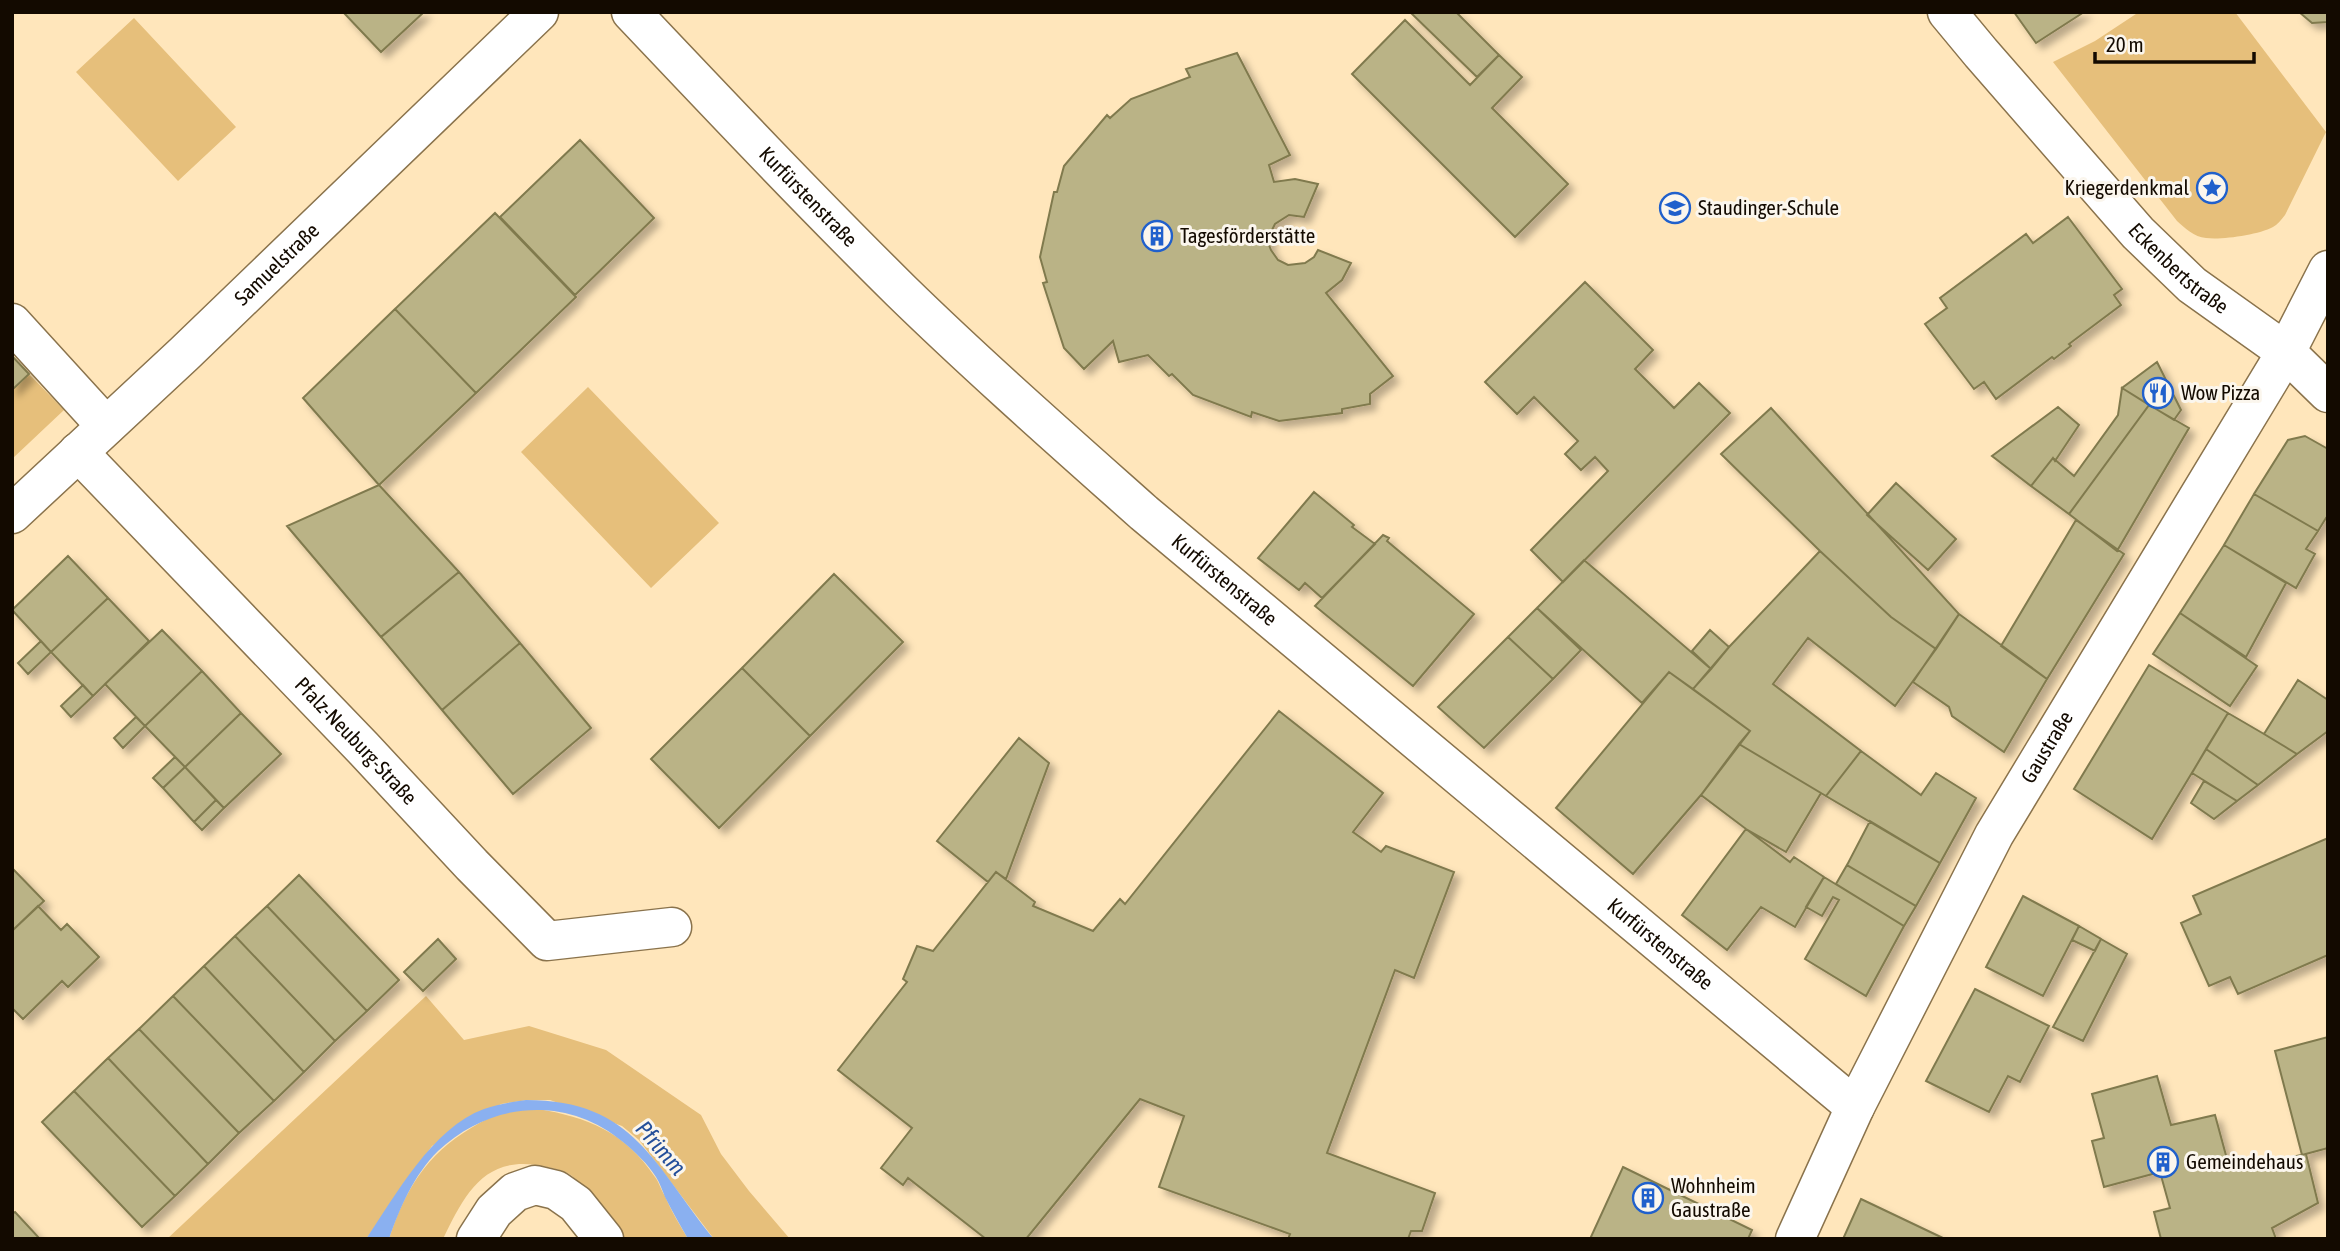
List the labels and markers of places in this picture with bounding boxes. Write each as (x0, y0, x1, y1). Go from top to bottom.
place icon: Kriegerdenkmal (2195, 171, 2229, 205)
place label: Kriegerdenkmal (2064, 175, 2189, 199)
school or university icon: Staudinger-Schule (1658, 191, 1692, 225)
place label: Staudinger-Schule (1698, 195, 1839, 219)
building icon: Tagesförderstätte (1140, 219, 1174, 253)
place label: Tagesförderstätte (1180, 223, 1315, 247)
restaurant icon: Wow Pizza (2141, 376, 2175, 410)
place label: Wow Pizza (2181, 380, 2260, 404)
building icon: Gemeindehaus (2146, 1145, 2180, 1179)
place label: Gemeindehaus (2186, 1149, 2303, 1173)
place label: Wohnheim Gaustraße (1671, 1173, 1756, 1221)
building icon: Wohnheim Gaustraße (1631, 1181, 1665, 1215)

